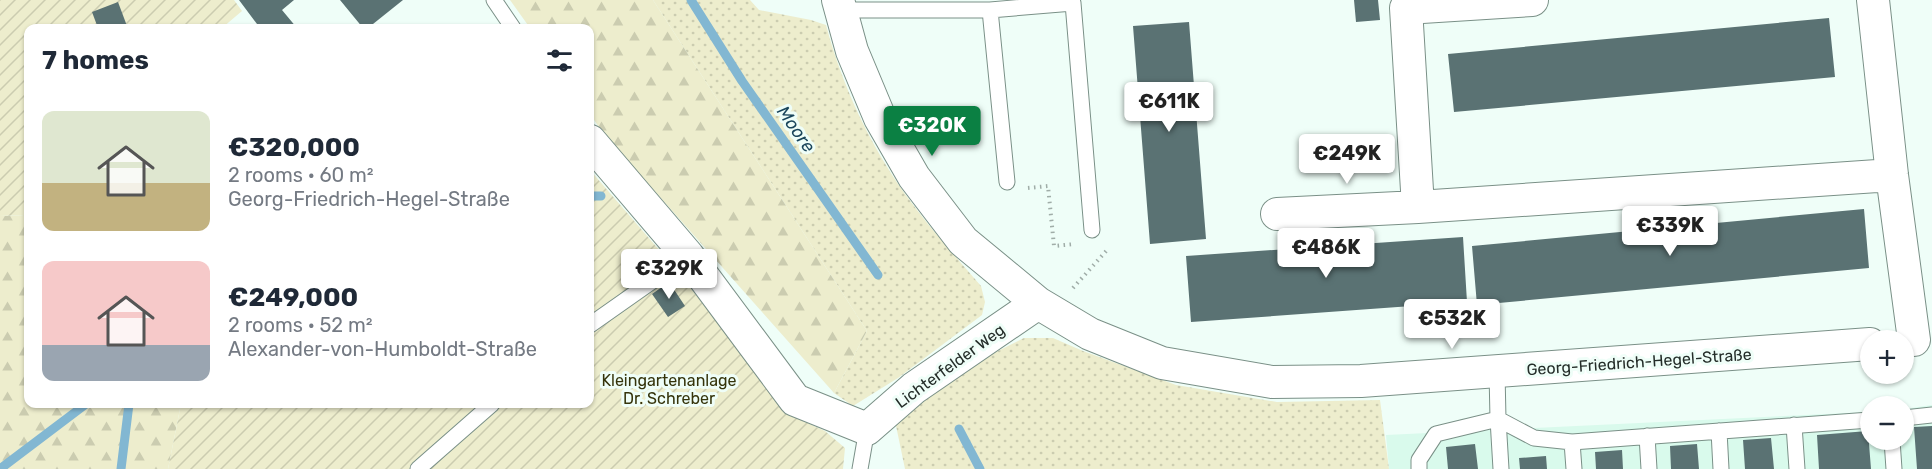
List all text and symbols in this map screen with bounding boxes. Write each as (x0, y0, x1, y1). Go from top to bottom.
icon: filters (543, 44, 576, 77)
text: 7 homes (42, 45, 149, 76)
pin: €611K (1127, 82, 1211, 133)
text: €611K (1138, 89, 1200, 113)
water label: Moore (772, 102, 820, 156)
pin: €320K (890, 106, 974, 157)
text: €320K (898, 113, 966, 137)
text: €320,000 (228, 132, 360, 163)
pin: €249K (1305, 134, 1389, 185)
icon: home (90, 135, 162, 207)
text: €249K (1313, 141, 1381, 165)
text: 2 rooms · 60 m² (228, 163, 374, 187)
text: Georg-Friedrich-Hegel-Straße (228, 187, 510, 211)
pin: €339K (1628, 206, 1712, 257)
text: €339K (1636, 213, 1704, 237)
pin: €486K (1284, 228, 1368, 279)
text: €486K (1291, 235, 1361, 259)
pin: €329K (627, 249, 711, 300)
text: €329K (635, 256, 703, 280)
text: €249,000 (228, 282, 358, 313)
icon: home (90, 285, 162, 357)
pin: €532K (1410, 299, 1494, 350)
text: €532K (1418, 306, 1486, 330)
text: 2 rooms · 52 m² (228, 313, 373, 337)
street label: Lichterfelder Weg (892, 320, 1008, 412)
map controls (1860, 330, 1914, 450)
button: + (1860, 330, 1914, 384)
text: Alexander-von-Humboldt-Straße (228, 337, 537, 361)
street label: Georg-Friedrich-Hegel-Straße (1526, 345, 1752, 379)
park label: Kleingartenanlage Dr. Schreber (601, 371, 737, 408)
button: − (1860, 396, 1914, 450)

